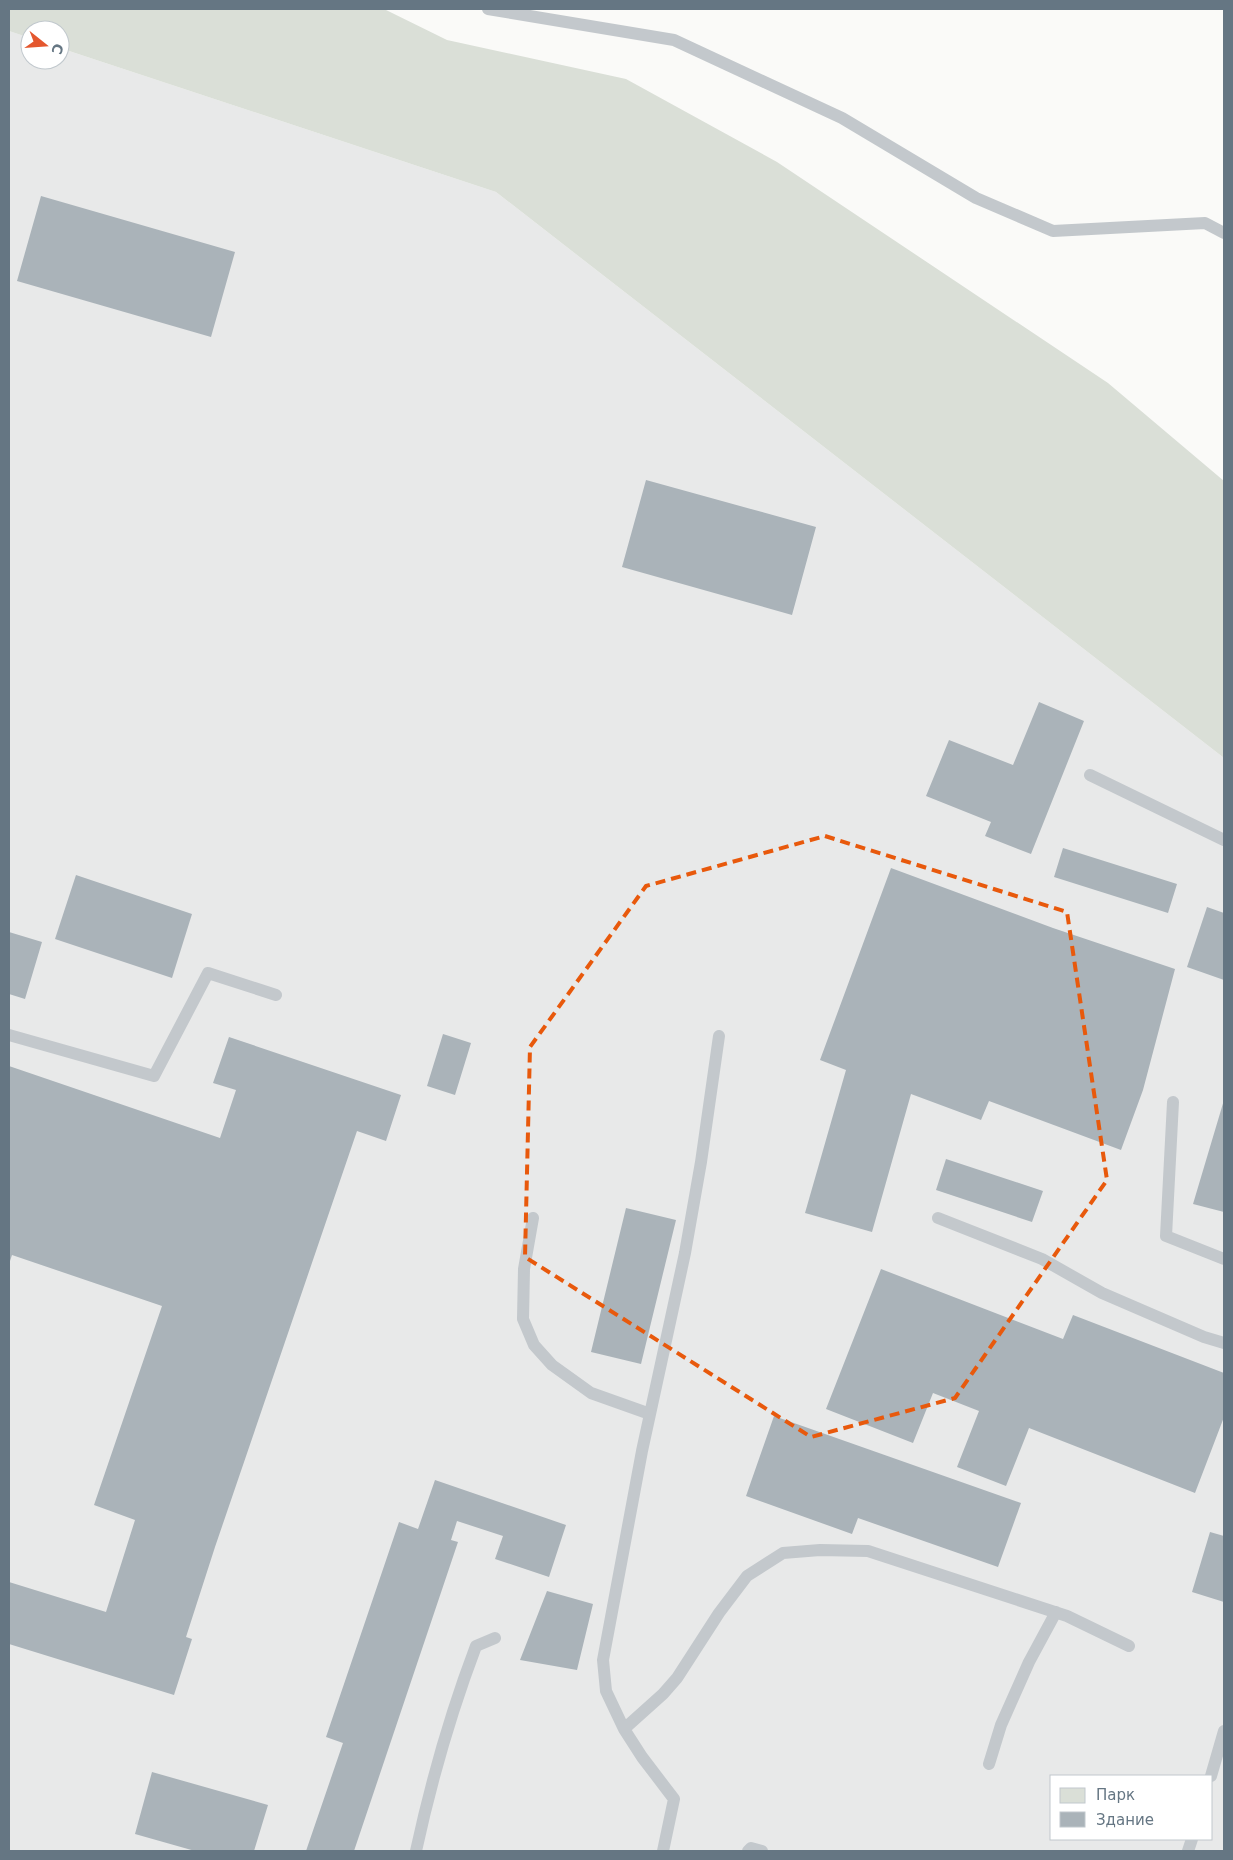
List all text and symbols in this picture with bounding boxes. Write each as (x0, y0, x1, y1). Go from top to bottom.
north arrow (20, 20, 70, 70)
text: С (48, 42, 67, 56)
legend (1050, 1775, 1213, 1840)
text: Парк (1096, 1786, 1135, 1804)
text: Здание (1096, 1811, 1154, 1829)

